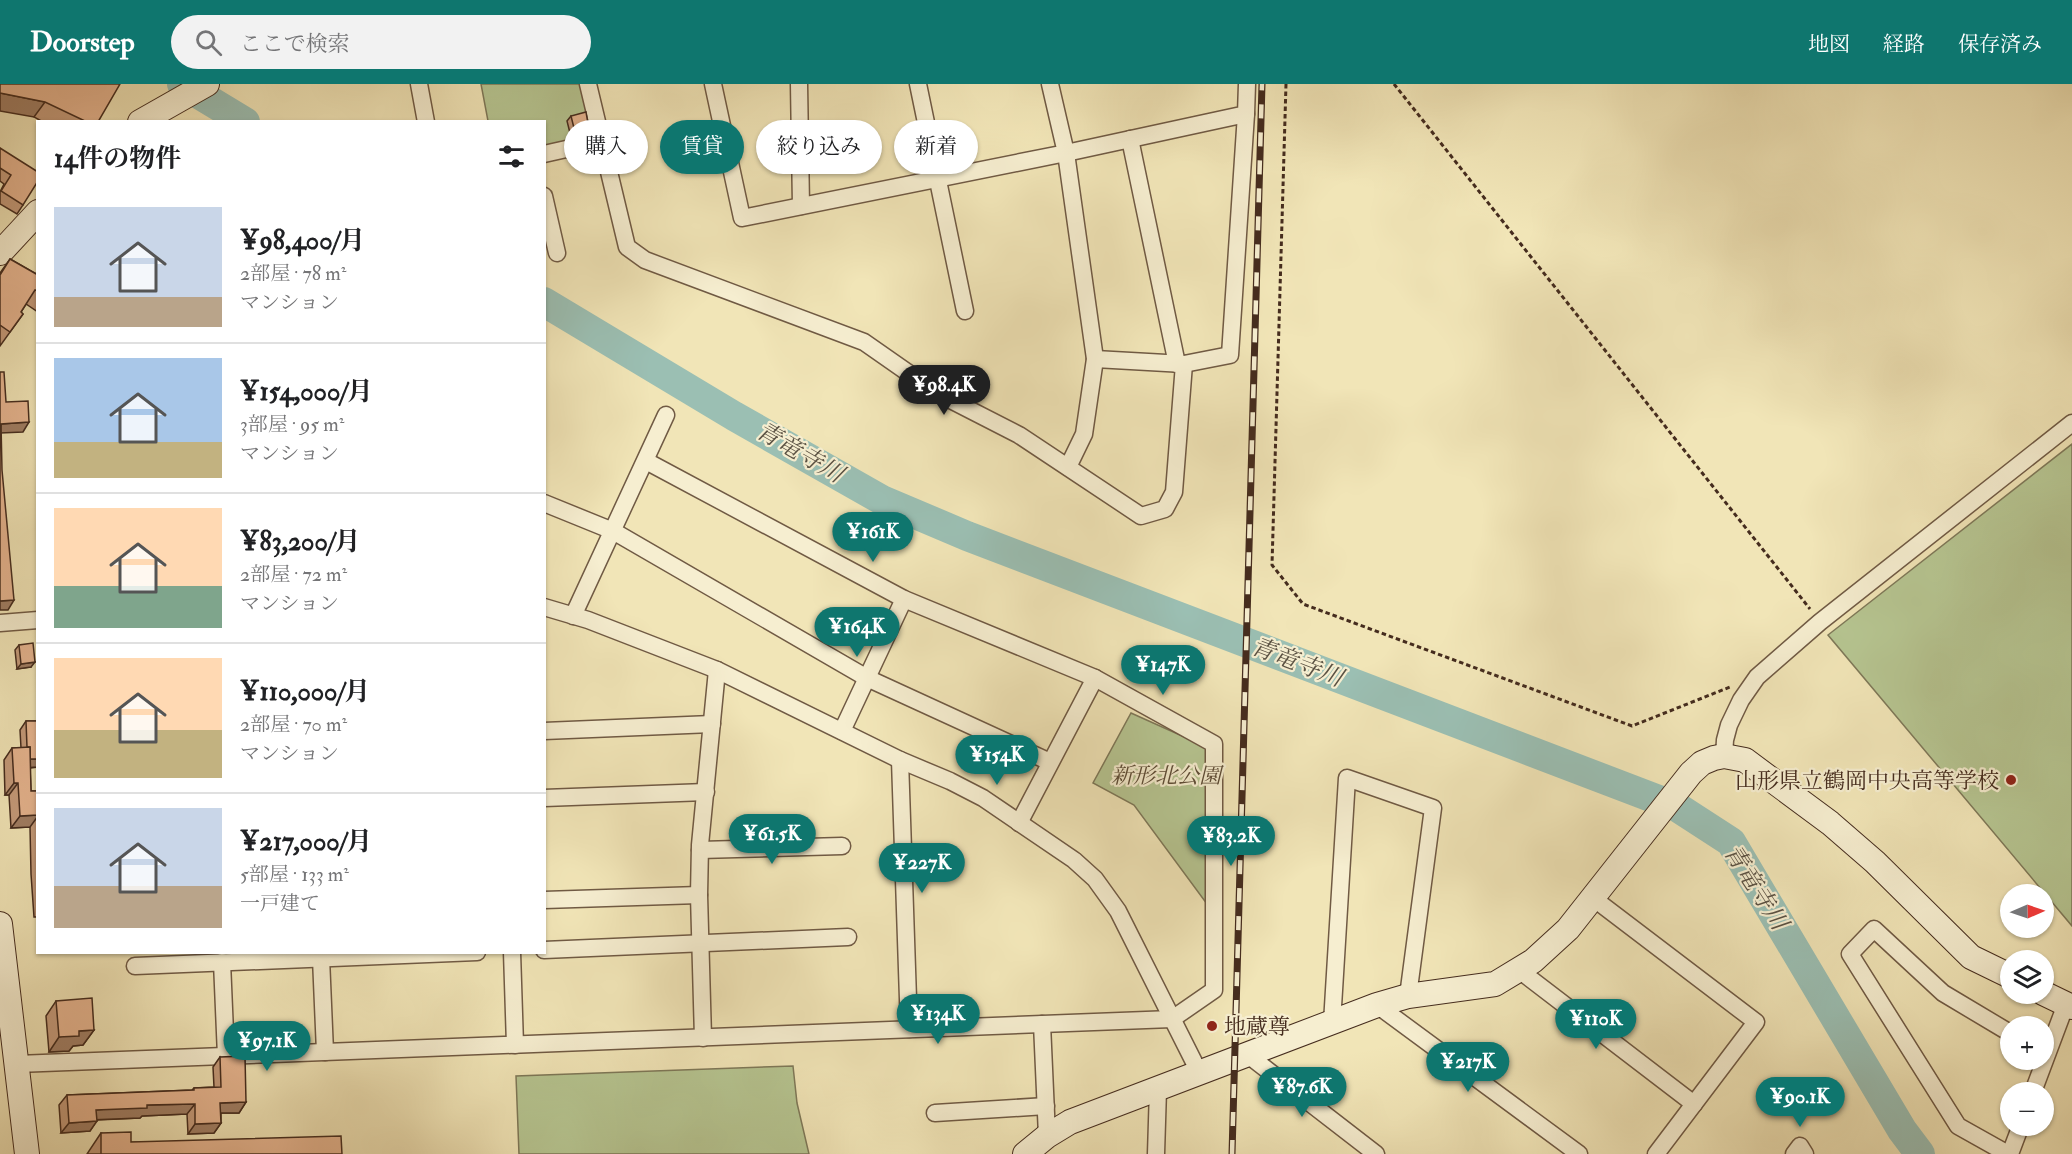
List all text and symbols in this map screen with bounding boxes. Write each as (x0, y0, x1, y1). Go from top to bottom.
search box (171, 15, 591, 69)
text: Doorstep (30, 25, 135, 60)
icon: search (192, 26, 225, 59)
text: ここで検索 (240, 30, 350, 58)
text: 地図 (1808, 31, 1850, 58)
text: 経路 (1883, 31, 1925, 58)
text: 保存済み (1958, 31, 2042, 58)
chip: 購入 (564, 120, 648, 174)
chip: 賃貸 (660, 120, 744, 174)
chip: 絞り込み (756, 120, 882, 174)
chip: 新着 (894, 120, 978, 174)
icon: filters (495, 140, 528, 173)
text: 14件の物件 (54, 143, 181, 175)
text: ¥98,400/月 (240, 225, 365, 257)
icon: home (102, 231, 174, 303)
text: 2部屋 · 78 m² (240, 261, 346, 286)
text: マンション (240, 290, 339, 315)
pin: ¥98.4K (895, 365, 993, 416)
text: ¥98.4K (912, 372, 976, 397)
text: ¥154,000/月 (240, 376, 373, 408)
icon: home (102, 382, 174, 454)
text: 3部屋 · 95 m² (240, 412, 344, 437)
water label: 青竜寺川 (750, 415, 852, 491)
text: マンション (240, 441, 339, 466)
pin: ¥161K (831, 512, 915, 563)
text: ¥161K (846, 519, 900, 544)
text: ¥83,200/月 (240, 526, 361, 558)
icon: home (102, 532, 174, 604)
text: 2部屋 · 72 m² (240, 562, 347, 587)
text: マンション (240, 591, 339, 616)
pin: ¥164K (815, 607, 899, 658)
text: ¥164K (829, 614, 885, 639)
water label: 青竜寺川 (1246, 631, 1350, 695)
pin: ¥147K (1121, 645, 1205, 696)
text: ¥147K (1135, 652, 1191, 677)
text: ¥110,000/月 (240, 676, 370, 708)
icon: home (102, 682, 174, 754)
text: 2部屋 · 70 m² (240, 712, 347, 737)
pin: ¥154K (955, 735, 1039, 786)
text: マンション (240, 741, 339, 766)
text: ¥154K (969, 742, 1025, 767)
park label: 新形北公園 (1111, 762, 1224, 790)
place label: 山形県立鶴岡中央高等学校 (1735, 767, 1999, 795)
marker: 山形県立鶴岡中央高等学校 (2004, 773, 2018, 787)
pin: ¥61.5K (723, 814, 821, 865)
pin: ¥83.2K (1182, 816, 1280, 867)
text: ¥61.5K (743, 821, 801, 846)
text: ¥83.2K (1201, 823, 1261, 848)
text: ¥217,000/月 (240, 826, 372, 858)
icon: home (102, 832, 174, 904)
water label: 青竜寺川 (1716, 839, 1796, 938)
pin: ¥227K (880, 843, 964, 894)
text: ¥227K (893, 850, 951, 875)
text: 5部屋 · 133 m² (240, 862, 349, 887)
north arrow (2000, 884, 2054, 938)
map controls (2000, 884, 2054, 1136)
text: 一戸建て (240, 891, 320, 916)
button: layers (2000, 950, 2054, 1004)
pin: ¥134K (896, 994, 980, 1045)
pin: ¥110K (1554, 999, 1638, 1050)
text: ¥134K (911, 1001, 965, 1026)
text: ¥110K (1569, 1006, 1623, 1031)
place label: 地蔵尊 (1224, 1013, 1290, 1041)
button: + (2000, 1016, 2054, 1070)
marker: 地蔵尊 (1205, 1019, 1219, 1033)
pin: ¥97.1K (218, 1021, 316, 1072)
text: ¥97.1K (237, 1028, 297, 1053)
pin: ¥217K (1426, 1042, 1510, 1093)
text: ¥217K (1440, 1049, 1496, 1074)
pin: ¥87.6K (1253, 1067, 1351, 1118)
text: ¥87.6K (1271, 1074, 1333, 1099)
pin: ¥90.1K (1751, 1077, 1849, 1128)
button: − (2000, 1082, 2054, 1136)
text: ¥90.1K (1770, 1084, 1830, 1109)

